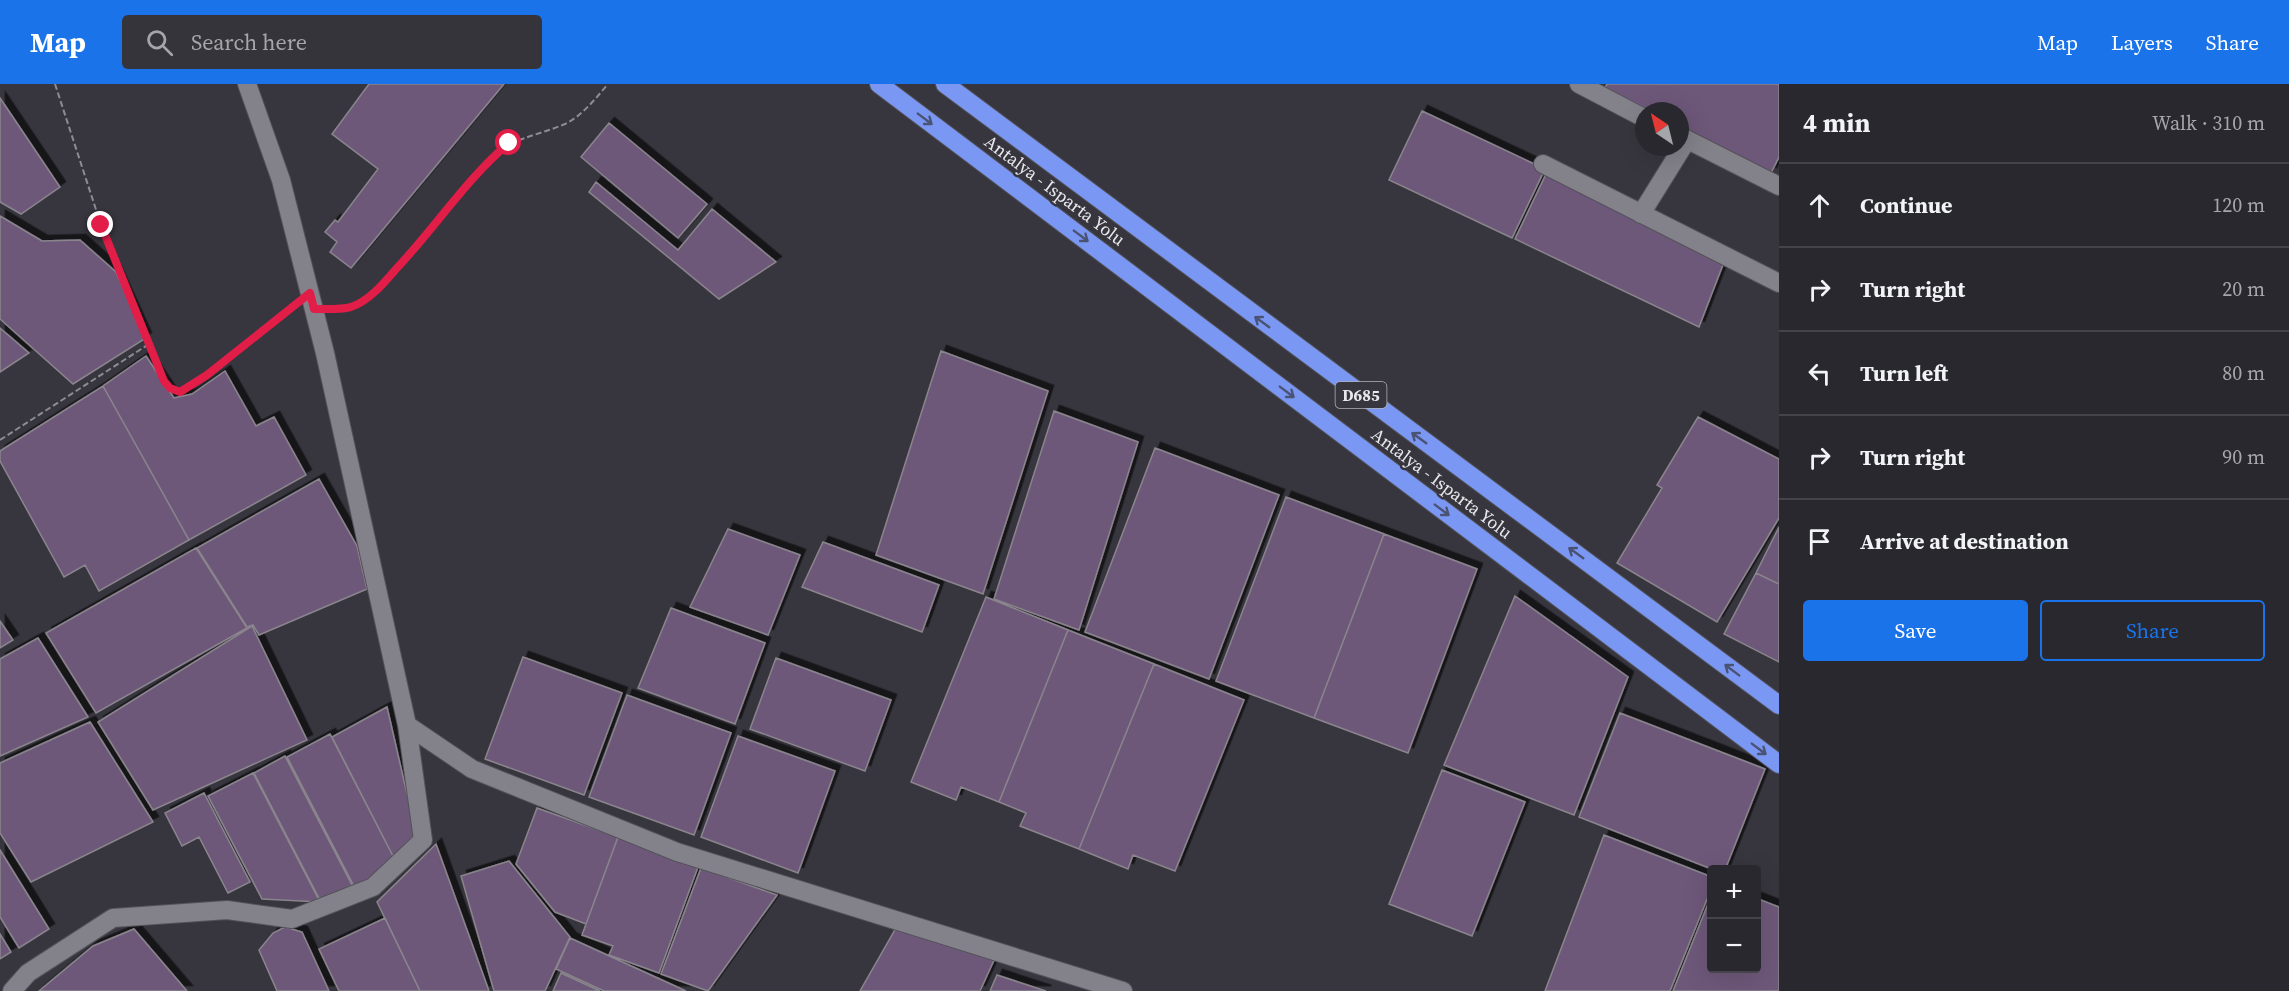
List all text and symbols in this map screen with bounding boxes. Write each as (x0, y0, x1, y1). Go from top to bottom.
search box (122, 15, 542, 69)
text: Map (30, 23, 86, 61)
icon: search (143, 26, 176, 59)
text: Search here (191, 27, 307, 57)
text: Map (2037, 28, 2078, 57)
text: Layers (2111, 28, 2173, 57)
text: Share (2206, 28, 2259, 57)
north arrow (1635, 102, 1689, 156)
text: 4 min (1803, 105, 1870, 141)
text: Walk · 310 m (2152, 109, 2265, 137)
one-way arrow (917, 113, 933, 125)
route start (495, 129, 521, 155)
street label: Antalya - Isparta Yolu (979, 129, 1131, 251)
icon: ahead (1803, 189, 1836, 222)
text: Continue (1860, 190, 1953, 220)
text: 120 m (2212, 191, 2265, 219)
route end (87, 211, 113, 237)
one-way arrow (1073, 230, 1089, 243)
icon: right (1803, 273, 1836, 306)
text: Turn right (1860, 274, 1965, 304)
text: 20 m (2222, 275, 2265, 303)
one-way arrow (1255, 316, 1271, 328)
icon: left (1803, 357, 1836, 390)
text: Turn left (1860, 358, 1948, 388)
text: 80 m (2222, 359, 2265, 387)
road number: D685 (1336, 382, 1386, 408)
one-way arrow (1279, 385, 1295, 398)
street label: Antalya - Isparta Yolu (1366, 422, 1518, 544)
one-way arrow (1411, 431, 1427, 444)
icon: right (1803, 441, 1836, 474)
text: Turn right (1860, 442, 1965, 472)
text: 90 m (2222, 443, 2265, 471)
one-way arrow (1434, 503, 1450, 516)
icon: arrive (1803, 525, 1836, 558)
text: Arrive at destination (1860, 526, 2069, 556)
one-way arrow (1568, 547, 1584, 560)
button: Save (1803, 600, 2028, 661)
button: Share (2040, 600, 2265, 661)
one-way arrow (1725, 664, 1741, 676)
one-way arrow (1751, 742, 1767, 755)
map controls (1707, 865, 1761, 973)
button: + (1707, 865, 1761, 919)
button: − (1707, 919, 1761, 973)

